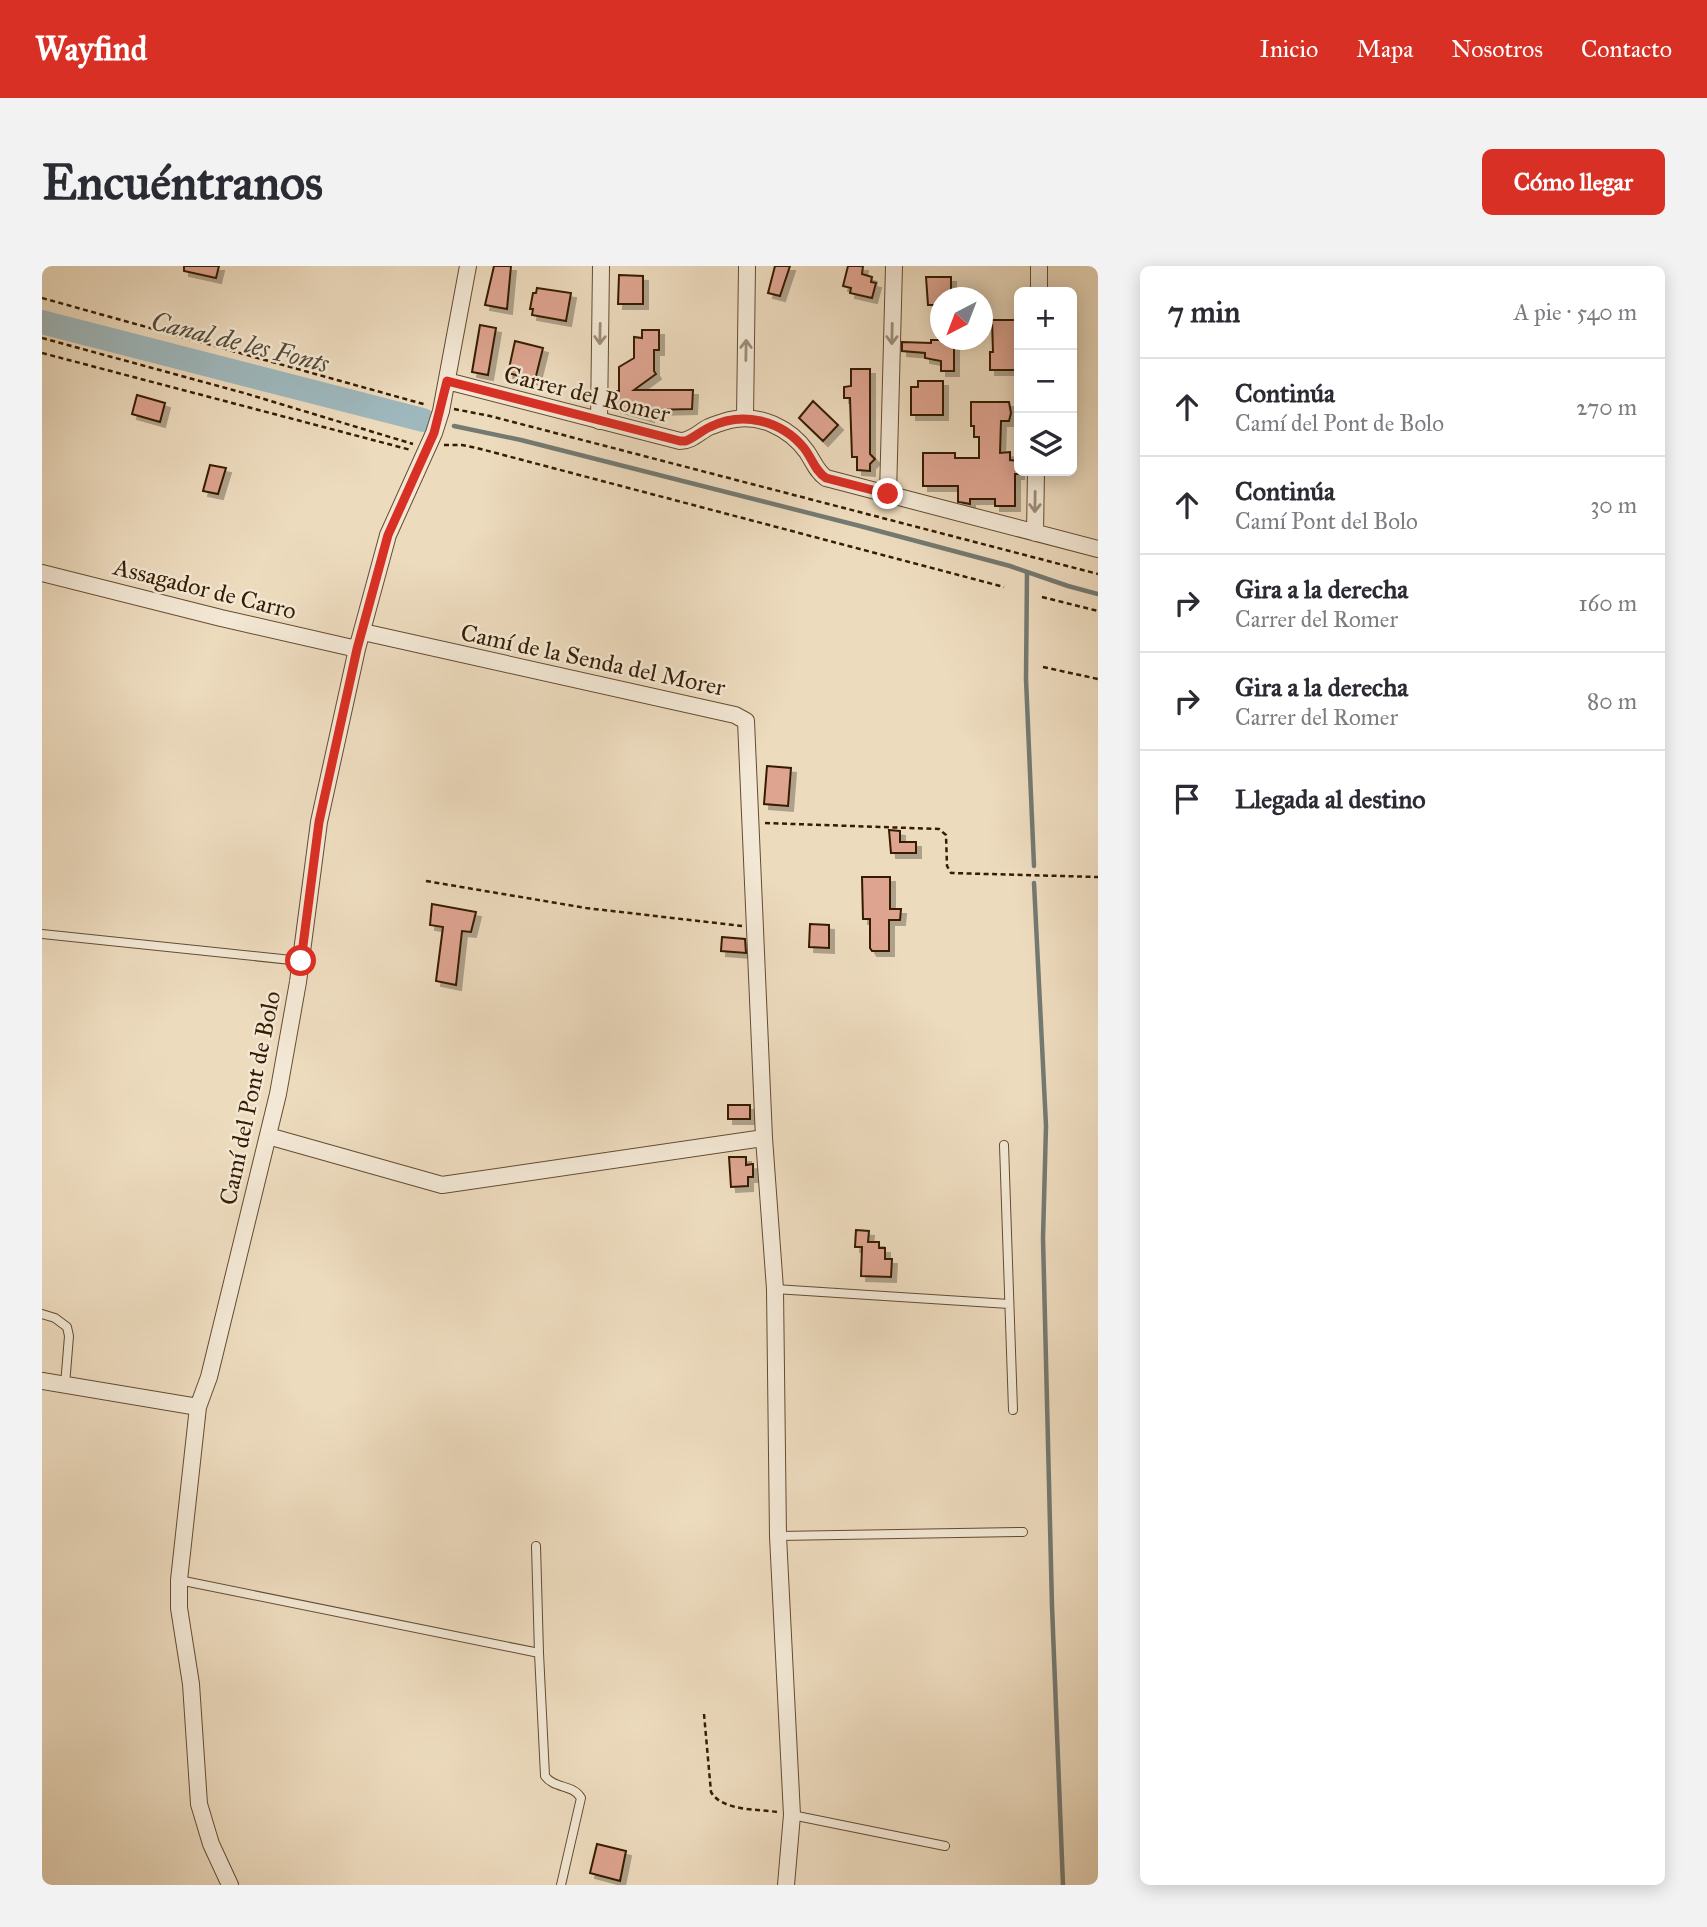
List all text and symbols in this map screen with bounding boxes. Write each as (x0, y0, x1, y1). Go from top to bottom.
text: Wayfind (35, 29, 147, 69)
text: Inicio (1260, 34, 1318, 64)
text: Mapa (1356, 34, 1413, 64)
text: Nosotros (1451, 34, 1543, 64)
text: Contacto (1581, 34, 1672, 64)
button: Cómo llegar (1482, 149, 1665, 215)
text: Encuéntranos (42, 153, 323, 212)
north arrow (930, 287, 993, 350)
map controls (1014, 287, 1077, 476)
button: + (1014, 287, 1077, 350)
text: 7 min (1168, 294, 1240, 330)
text: A pie · 540 m (1514, 298, 1637, 326)
water label: Canal de les Fonts (148, 304, 333, 380)
one-way arrow (593, 322, 607, 345)
one-way arrow (885, 322, 899, 345)
one-way arrow (739, 339, 752, 362)
button: − (1014, 350, 1077, 413)
street label: Carrer del Romer (501, 359, 673, 429)
text: Continúa (1235, 377, 1335, 409)
icon: ahead (1168, 388, 1206, 426)
text: 270 m (1576, 393, 1637, 421)
text: Camí del Pont de Bolo (1235, 409, 1444, 437)
button: layers (1014, 413, 1077, 476)
text: Continúa (1235, 475, 1335, 507)
route end (872, 478, 903, 509)
icon: ahead (1168, 486, 1206, 524)
one-way arrow (1029, 490, 1042, 513)
text: 30 m (1590, 491, 1637, 519)
text: Camí Pont del Bolo (1235, 507, 1418, 535)
street label: Assagador de Carro (109, 552, 300, 626)
text: Gira a la derecha (1235, 573, 1408, 605)
icon: right (1168, 584, 1206, 622)
text: 160 m (1579, 589, 1637, 617)
text: Carrer del Romer (1235, 605, 1398, 633)
street label: Camí de la Senda del Morer (458, 617, 728, 703)
text: Gira a la derecha (1235, 671, 1408, 703)
icon: right (1168, 682, 1206, 720)
text: 80 m (1587, 687, 1637, 715)
text: Carrer del Romer (1235, 703, 1398, 731)
icon: arrive (1168, 780, 1206, 818)
text: Llegada al destino (1235, 783, 1426, 815)
route start (285, 945, 316, 976)
street label: Camí del Pont de Bolo (213, 988, 287, 1208)

